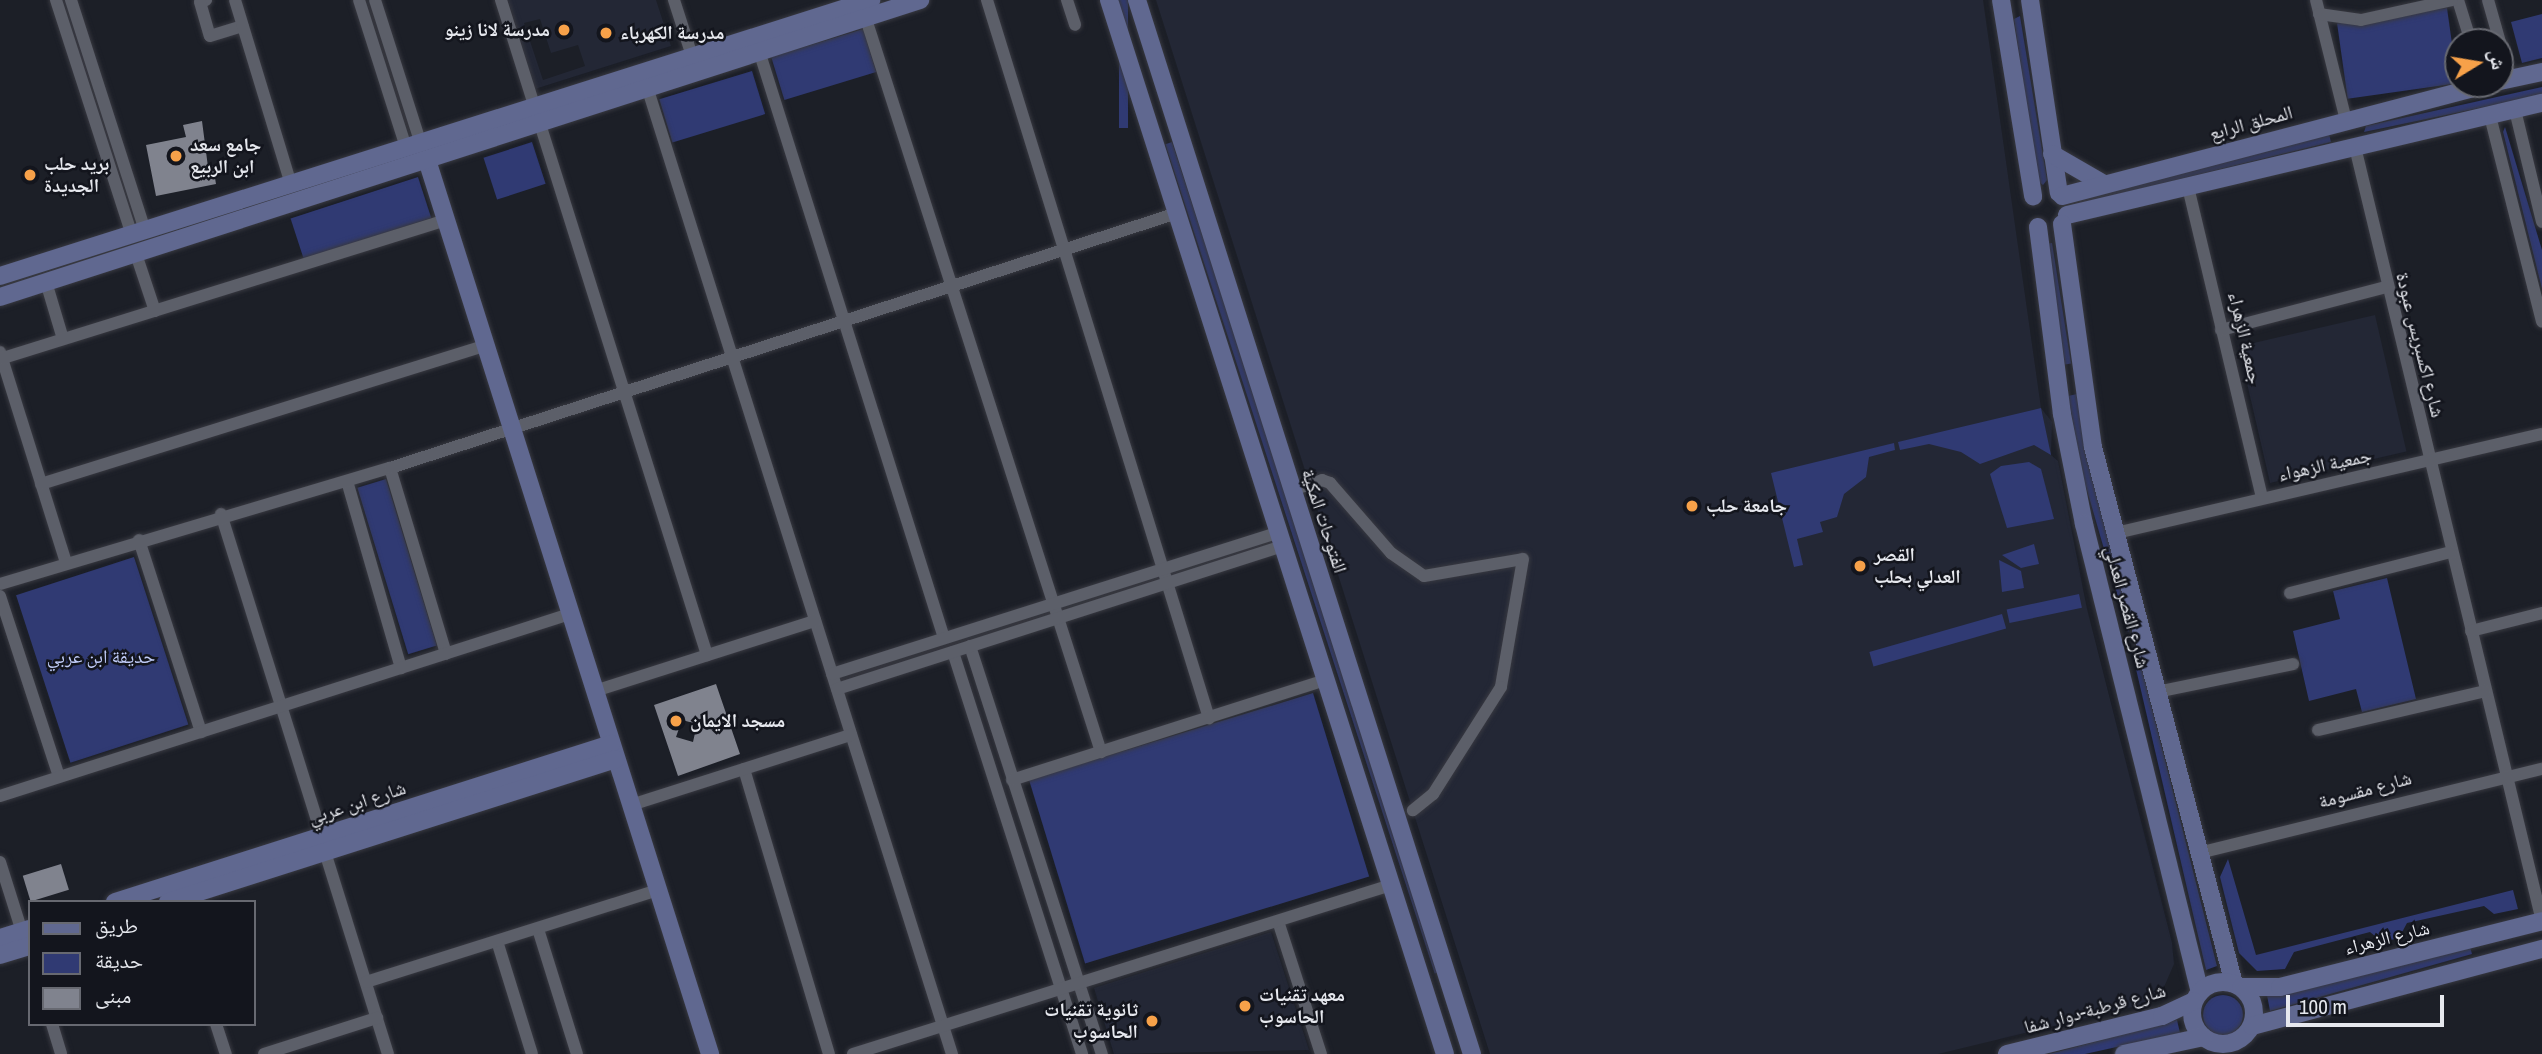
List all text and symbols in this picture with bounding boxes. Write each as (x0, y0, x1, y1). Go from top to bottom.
place label: مدرسة لانا زينو (444, 19, 550, 41)
marker: مدرسة لانا زينو (556, 22, 572, 38)
place label: مدرسة الكهرباء (620, 22, 725, 44)
marker: مدرسة الكهرباء (598, 25, 614, 41)
north arrow (2444, 28, 2514, 98)
text: ش (2483, 47, 2512, 72)
street label: المحلق الرابع (2207, 101, 2295, 145)
place label: جامع سعد ابن الربيع (190, 134, 261, 178)
marker: جامع سعد ابن الربيع (168, 148, 184, 164)
place label: بريد حلب الجديدة (44, 153, 109, 197)
marker: بريد حلب الجديدة (22, 167, 38, 183)
street label: شارع اكسبريس عبودة (2391, 270, 2449, 420)
street label: جمعية الزهراء (2223, 290, 2267, 386)
street label: جمعية الزهواء (2276, 444, 2374, 486)
street label: الفتوحات المكية (1296, 466, 1352, 576)
place label: جامعة حلب (1706, 495, 1787, 517)
marker: جامعة حلب (1684, 498, 1700, 514)
street label: شارع القصر العدلي (2100, 543, 2154, 671)
place label: القصر العدلي بحلب (1874, 544, 1961, 588)
marker: القصر العدلي بحلب (1852, 558, 1868, 574)
park label: حديقة ابن عربي (47, 646, 155, 668)
place label: مسجد الايمان (690, 710, 785, 732)
marker: مسجد الايمان (668, 713, 684, 729)
street label: شارع مقسومة (2316, 767, 2414, 813)
street label: شارع ابن عربي (305, 777, 409, 829)
legend (28, 900, 256, 1026)
text: طريق (95, 911, 138, 940)
street label: شارع الزهراء (2342, 916, 2432, 960)
text: حديقة (95, 946, 143, 975)
street label: شارع قرطبة-دوار شفا (2022, 979, 2168, 1039)
text: مبنى (95, 981, 131, 1010)
scale bar (2290, 981, 2448, 1025)
place label: معهد تقنيات الحاسوب (1259, 984, 1345, 1028)
text: 100 m (2299, 992, 2347, 1021)
marker: معهد تقنيات الحاسوب (1237, 998, 1253, 1014)
place label: ثانوية تقنيات الحاسوب (1044, 999, 1138, 1043)
marker: ثانوية تقنيات الحاسوب (1144, 1013, 1160, 1029)

